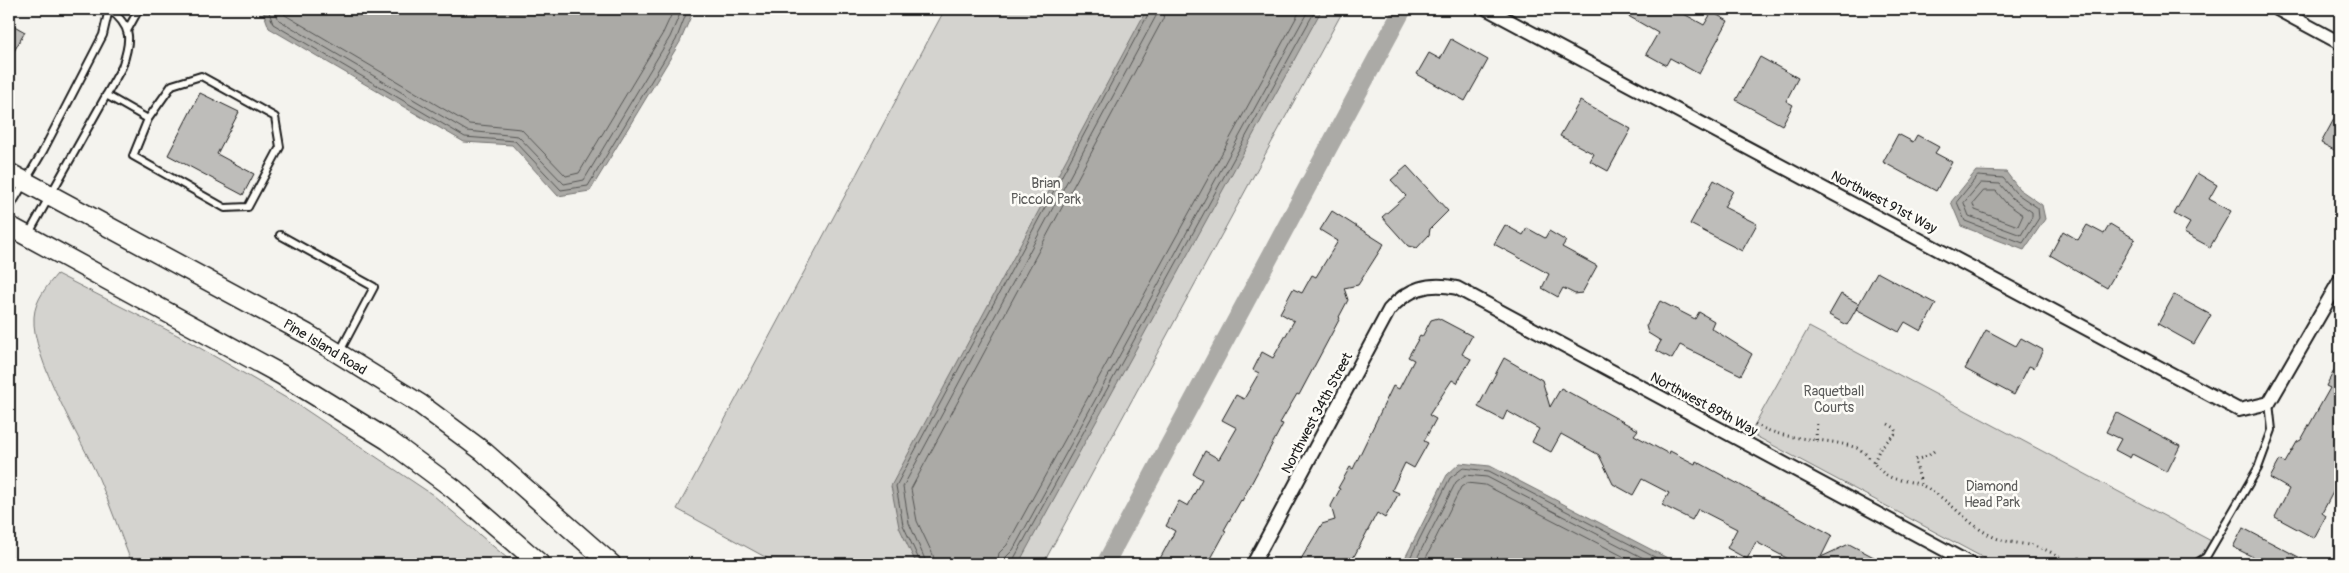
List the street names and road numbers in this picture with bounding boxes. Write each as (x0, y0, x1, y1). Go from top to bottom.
street label: Northwest 91st Way (1828, 167, 1940, 237)
street label: Pine Island Road (280, 315, 370, 379)
street label: Northwest 34th Street (1278, 349, 1356, 476)
street label: Northwest 89th Way (1647, 368, 1761, 440)

